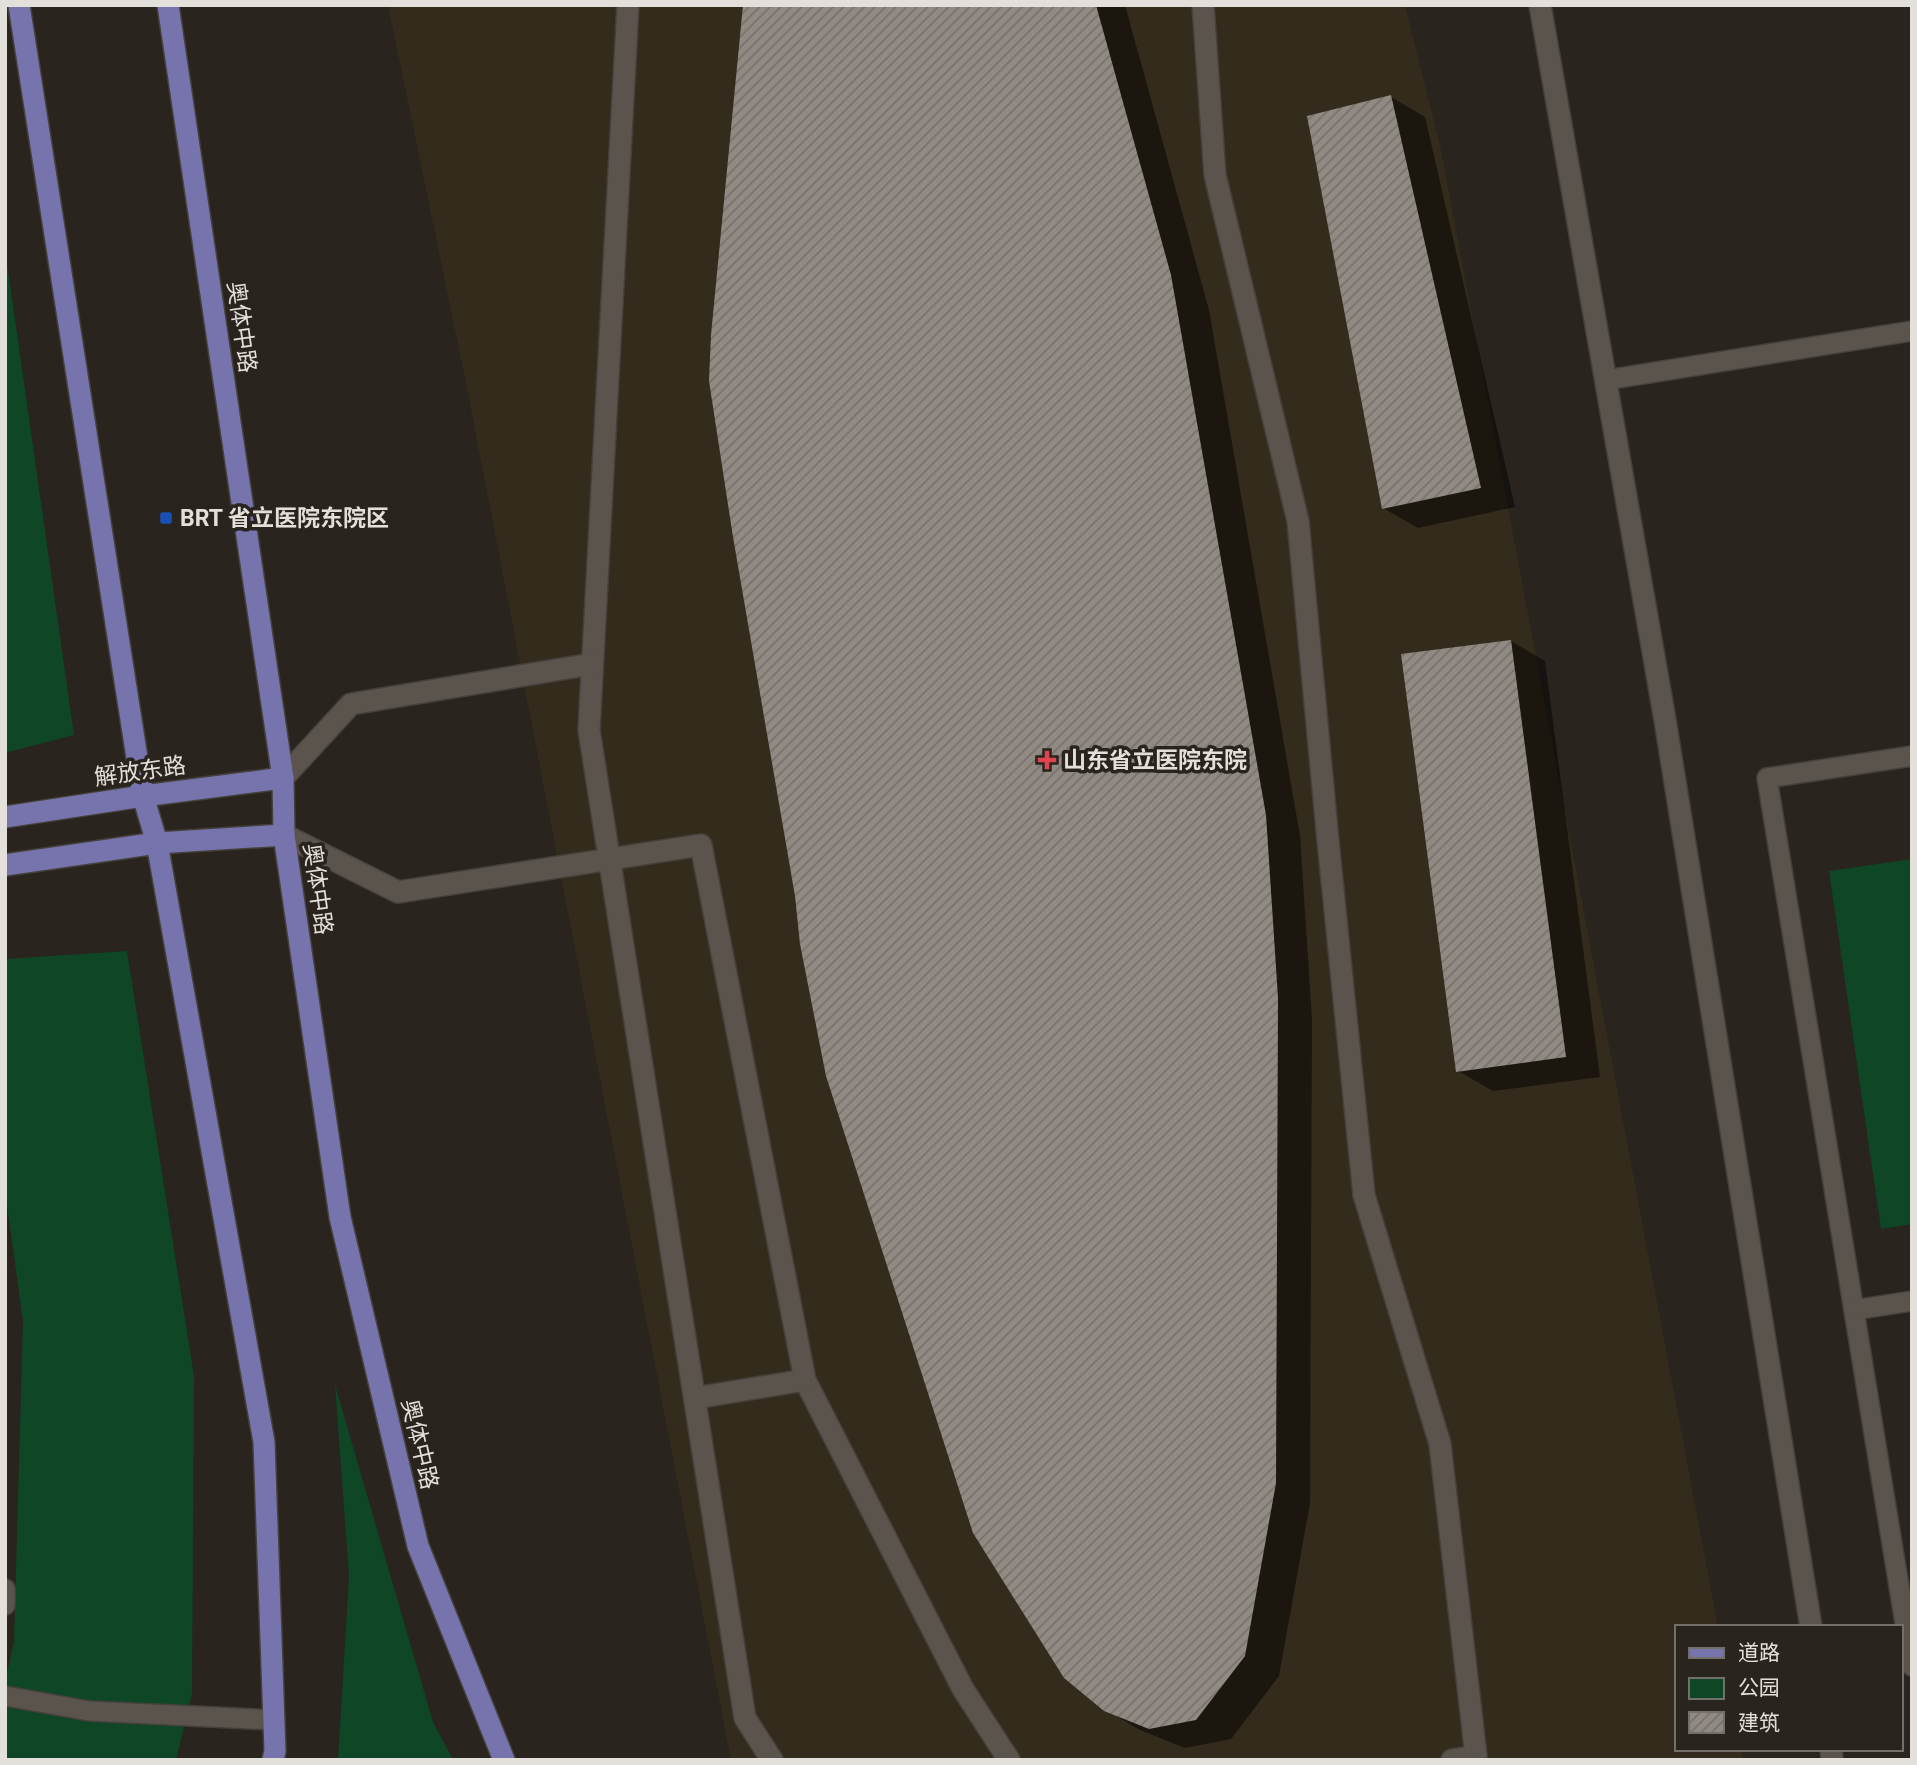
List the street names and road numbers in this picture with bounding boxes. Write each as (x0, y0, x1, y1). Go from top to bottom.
street label: 奥体中路 (222, 280, 261, 375)
street label: 解放东路 (93, 752, 188, 791)
street label: 奥体中路 (298, 842, 337, 937)
street label: 奥体中路 (396, 1396, 443, 1492)

